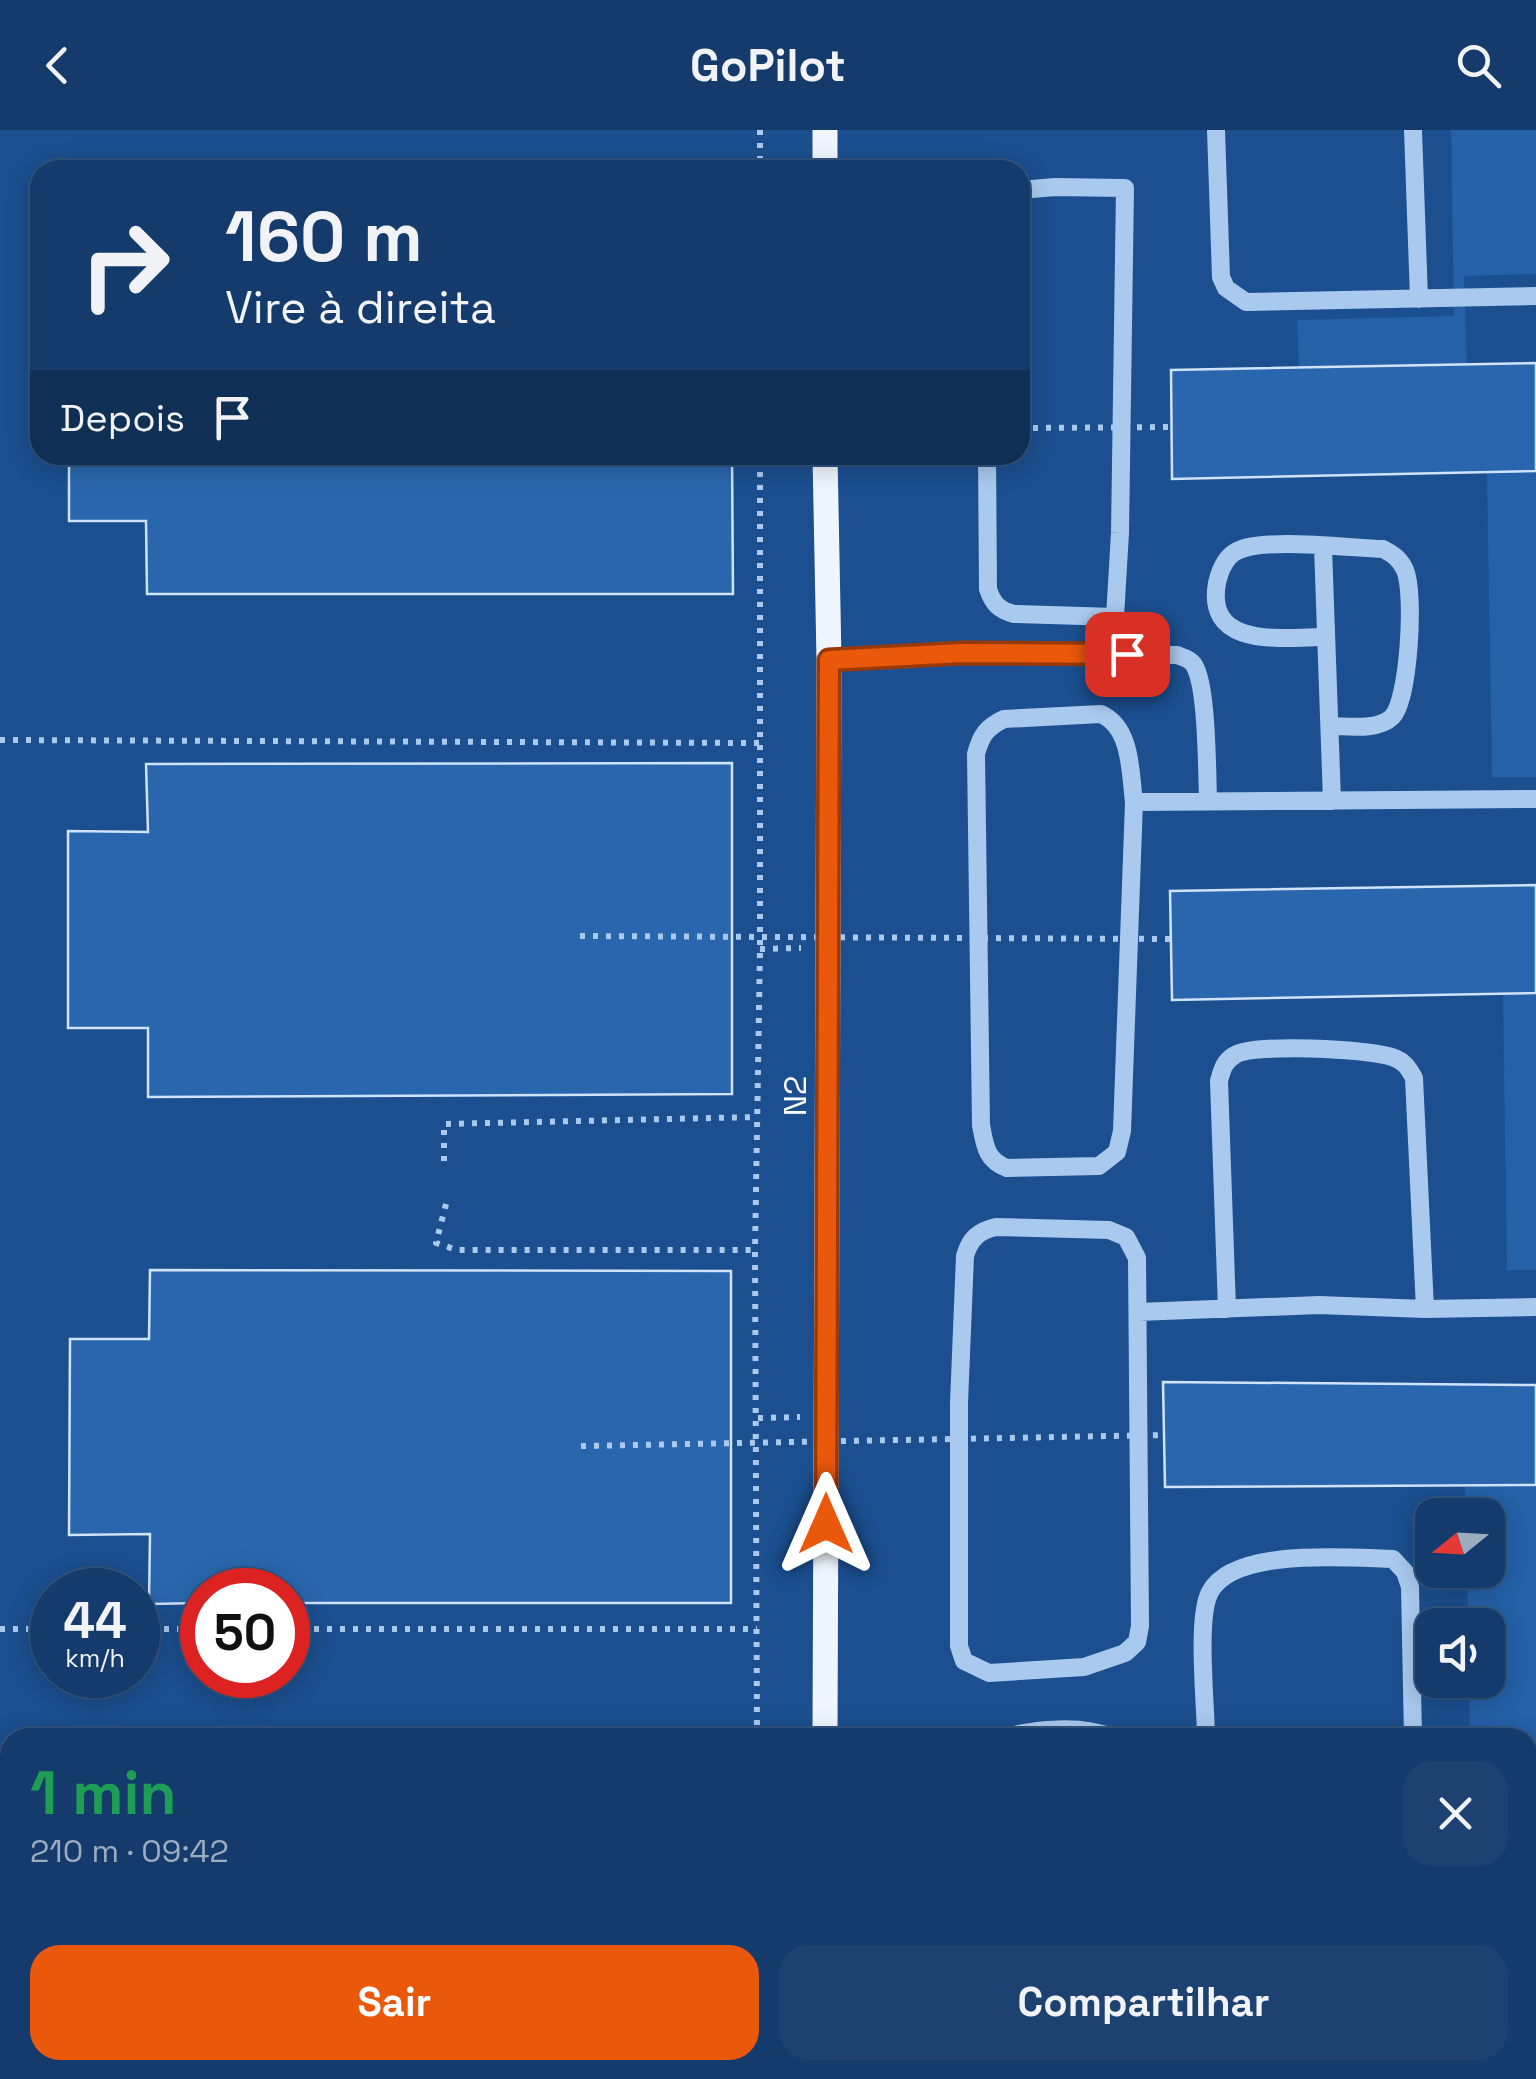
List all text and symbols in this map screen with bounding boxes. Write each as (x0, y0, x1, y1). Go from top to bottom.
text: GoPilot (690, 37, 846, 94)
icon: back (30, 38, 85, 93)
icon: search (1451, 38, 1506, 93)
text: 160 m (225, 192, 423, 281)
icon: right (60, 200, 190, 330)
text: Vire à direita (225, 279, 496, 336)
icon: arrive (205, 390, 260, 445)
text: Depois (60, 394, 185, 442)
pin (1085, 612, 1170, 697)
icon: arrive (1100, 627, 1155, 682)
street label: N2 (775, 1076, 815, 1116)
position arrow (774, 1472, 878, 1576)
north arrow (1415, 1498, 1505, 1588)
map controls (1415, 1498, 1505, 1698)
speed limit sign: 50 (180, 1568, 310, 1698)
text: 44 (63, 1589, 127, 1653)
button: sound (1415, 1608, 1505, 1698)
text: km/h (65, 1642, 125, 1674)
text: 1 min (30, 1755, 177, 1832)
button: close (1403, 1761, 1508, 1866)
text: 210 m · 09:42 (30, 1831, 229, 1871)
button: Sair (30, 1945, 759, 2060)
button: Compartilhar (779, 1945, 1508, 2060)

